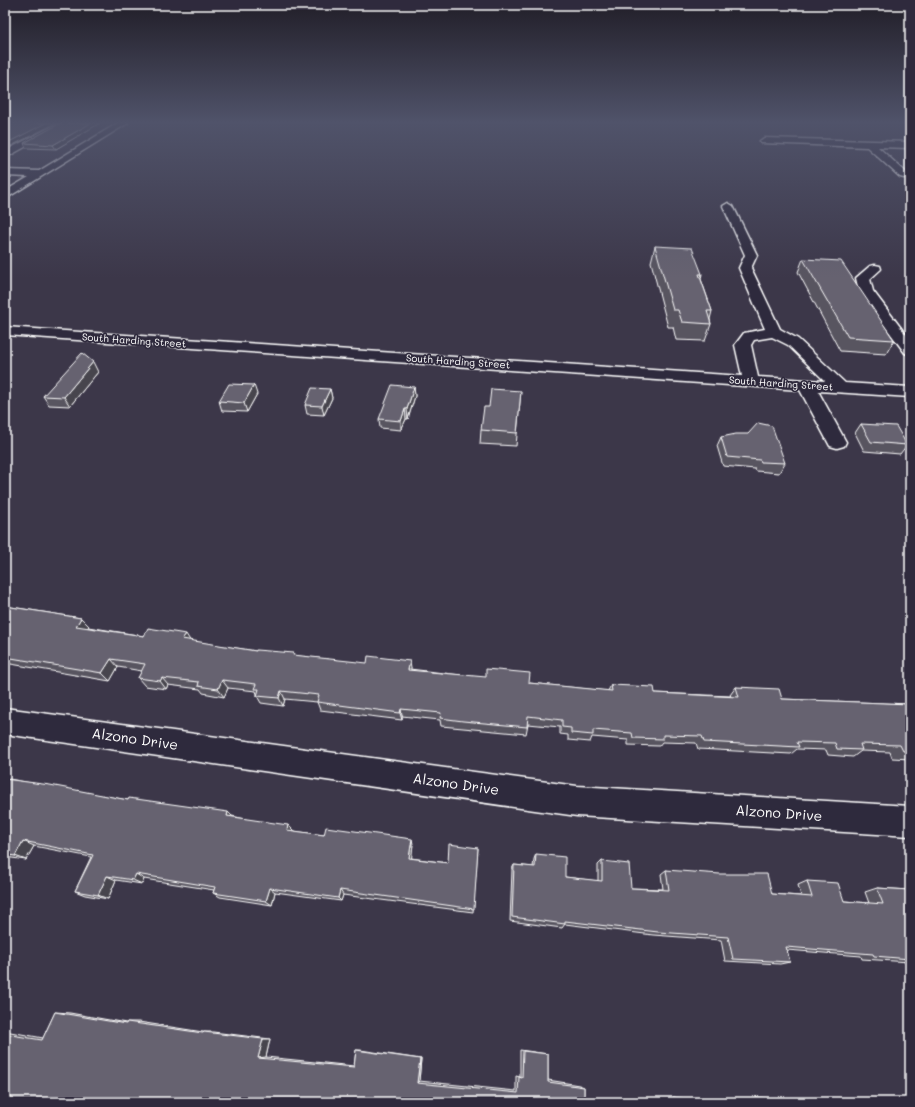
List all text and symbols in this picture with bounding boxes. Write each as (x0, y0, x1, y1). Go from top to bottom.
street label: South Harding Street (81, 329, 187, 351)
street label: South Harding Street (405, 350, 511, 372)
street label: South Harding Street (728, 372, 834, 394)
street label: Alzono Drive (91, 723, 179, 754)
street label: Alzono Drive (412, 768, 500, 799)
street label: Alzono Drive (735, 800, 823, 825)

